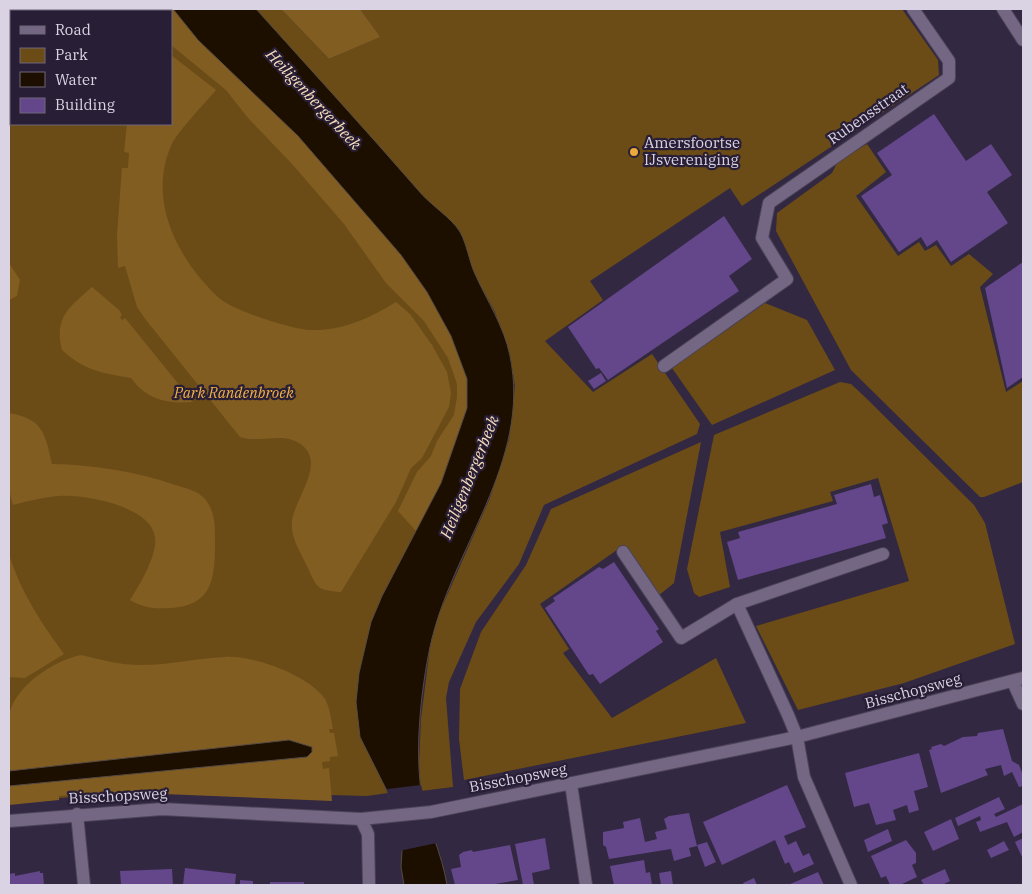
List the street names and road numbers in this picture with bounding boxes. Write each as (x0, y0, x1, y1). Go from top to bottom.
street label: Rubensstraat (824, 79, 912, 148)
street label: Bisschopsweg (863, 669, 963, 713)
street label: Bisschopsweg (467, 759, 568, 796)
street label: Bisschopsweg (68, 783, 168, 808)

